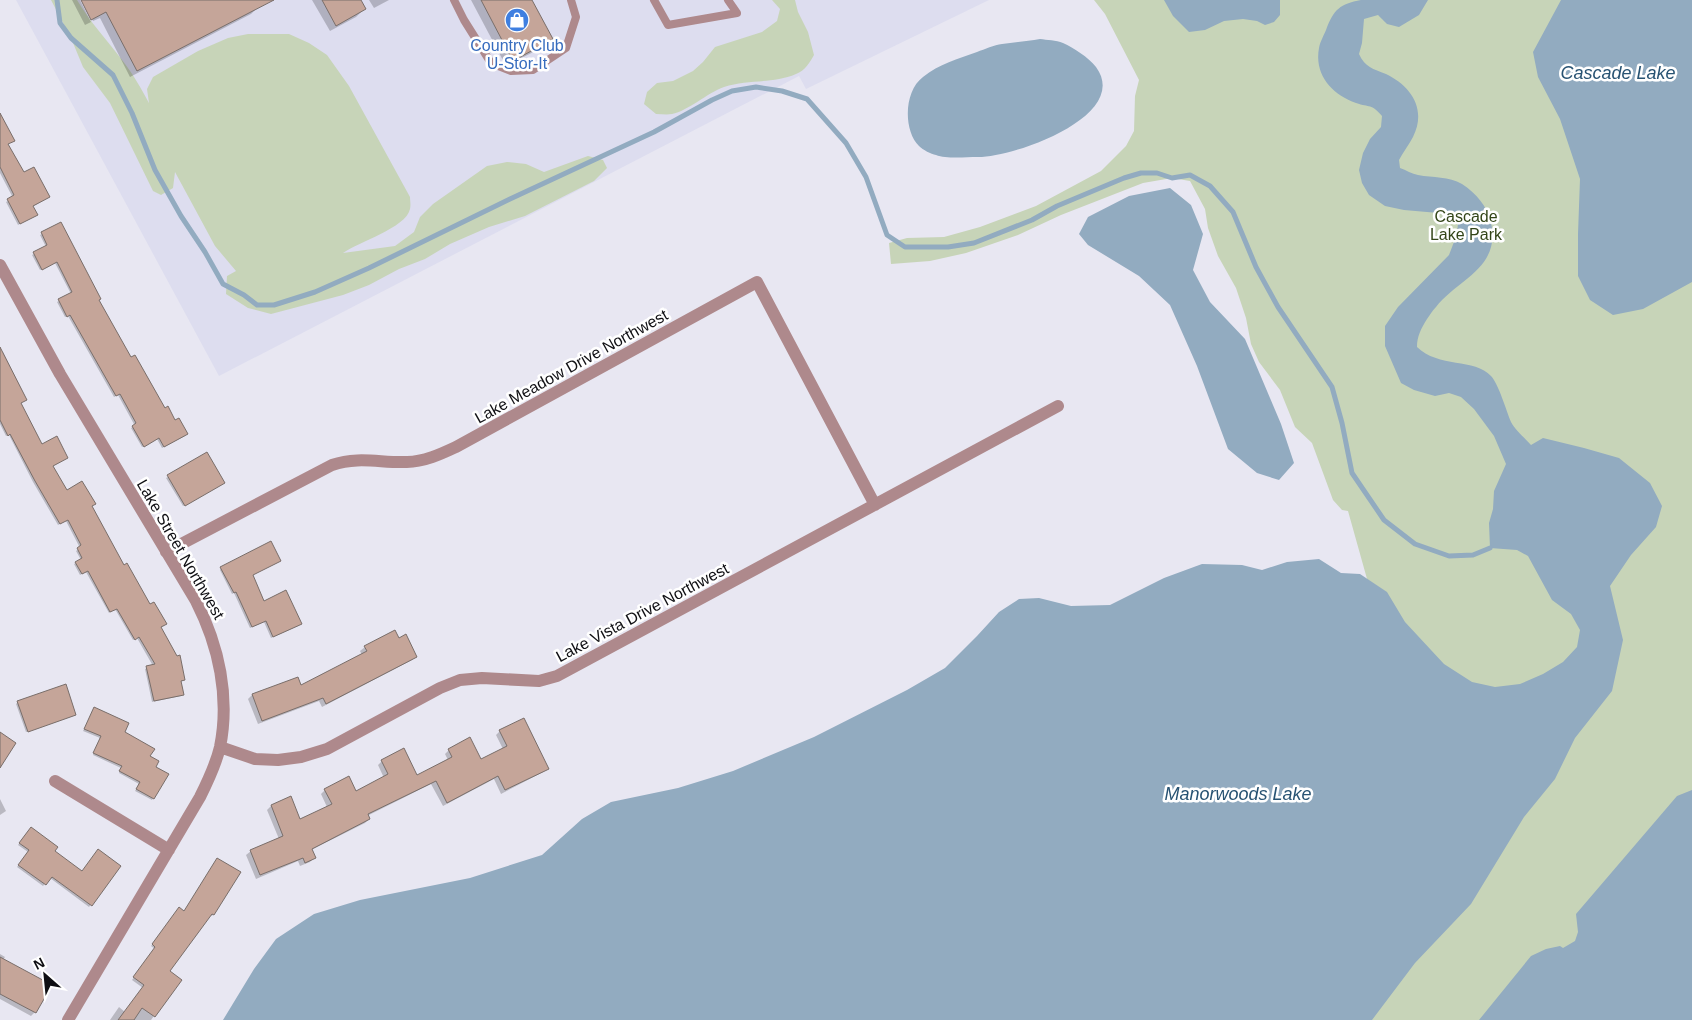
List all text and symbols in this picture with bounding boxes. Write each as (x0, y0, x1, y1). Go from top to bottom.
shop icon: Country Club U-Stor-It (504, 7, 530, 33)
place label: Country Club U-Stor-It (470, 37, 564, 72)
water label: Cascade Lake (1560, 63, 1676, 83)
park label: Cascade Lake Park (1430, 208, 1503, 243)
street label: Lake Meadow Drive Northwest (472, 306, 671, 427)
street label: Lake Street Northwest (134, 476, 228, 623)
street label: Lake Vista Drive Northwest (553, 559, 732, 665)
water label: Manorwoods Lake (1164, 784, 1312, 804)
north arrow (20, 950, 70, 1000)
text: N (31, 954, 47, 973)

